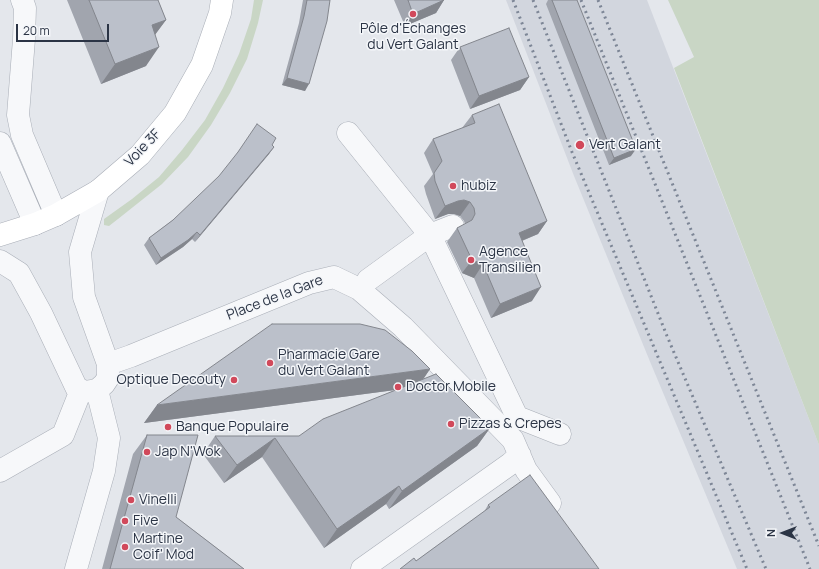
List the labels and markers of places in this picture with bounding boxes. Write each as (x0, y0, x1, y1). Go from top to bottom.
marker: Pôle d'Échanges du Vert Galant (408, 9, 418, 19)
place label: Pôle d'Échanges du Vert Galant (360, 21, 466, 54)
place label: Vert Galant (589, 137, 661, 153)
marker: Vert Galant (574, 139, 586, 151)
place label: hubiz (461, 178, 497, 194)
marker: hubiz (448, 181, 458, 191)
place label: Agence Transilien (479, 244, 541, 276)
marker: Agence Transilien (466, 255, 476, 265)
place label: Pharmacie Gare du Vert Galant (278, 347, 380, 380)
marker: Pharmacie Gare du Vert Galant (265, 358, 275, 368)
place label: Optique Decouty (117, 372, 226, 388)
marker: Optique Decouty (229, 375, 239, 385)
place label: Doctor Mobile (406, 379, 496, 395)
marker: Doctor Mobile (393, 382, 403, 392)
place label: Pizzas & Crepes (459, 416, 562, 432)
place label: Banque Populaire (176, 419, 289, 435)
marker: Pizzas & Crepes (446, 419, 456, 429)
marker: Banque Populaire (163, 422, 173, 432)
place label: Jap N'Wok (155, 444, 220, 460)
marker: Jap N'Wok (142, 447, 152, 457)
place label: Vinelli (139, 492, 177, 508)
marker: Vinelli (126, 495, 136, 505)
place label: Five (133, 513, 158, 529)
marker: Five (120, 516, 130, 526)
place label: Martine Coif' Mod (133, 531, 194, 564)
marker: Martine Coif' Mod (120, 542, 130, 552)

